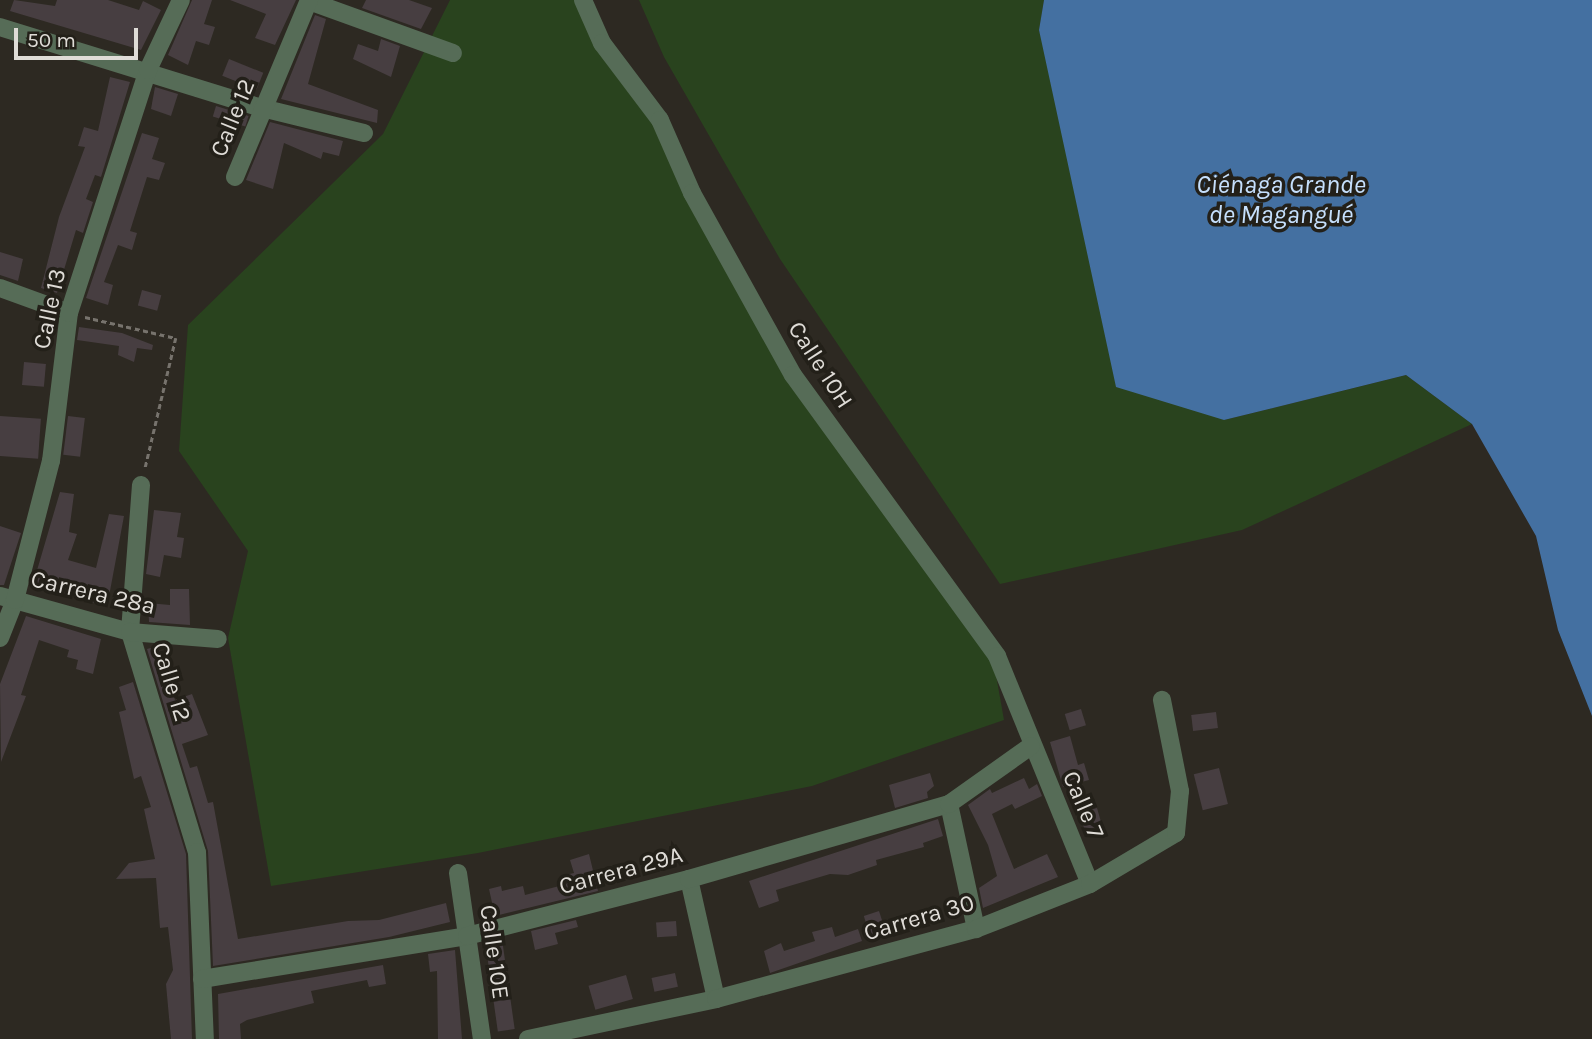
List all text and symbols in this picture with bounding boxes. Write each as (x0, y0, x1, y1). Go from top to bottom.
scale bar (18, 14, 142, 58)
text: 50 m (27, 28, 76, 52)
street label: Calle 12 (204, 75, 262, 161)
water label: Ciénaga Grande de Magangué (1196, 169, 1366, 230)
street label: Calle 13 (27, 266, 73, 352)
street label: Calle 10H (781, 316, 859, 414)
street label: Carrera 28a (28, 565, 158, 621)
street label: Calle 12 (145, 639, 197, 725)
street label: Calle 7 (1056, 767, 1110, 843)
street label: Carrera 29A (556, 841, 686, 901)
street label: Carrera 30 (860, 889, 978, 947)
street label: Calle 10E (473, 903, 515, 1001)

